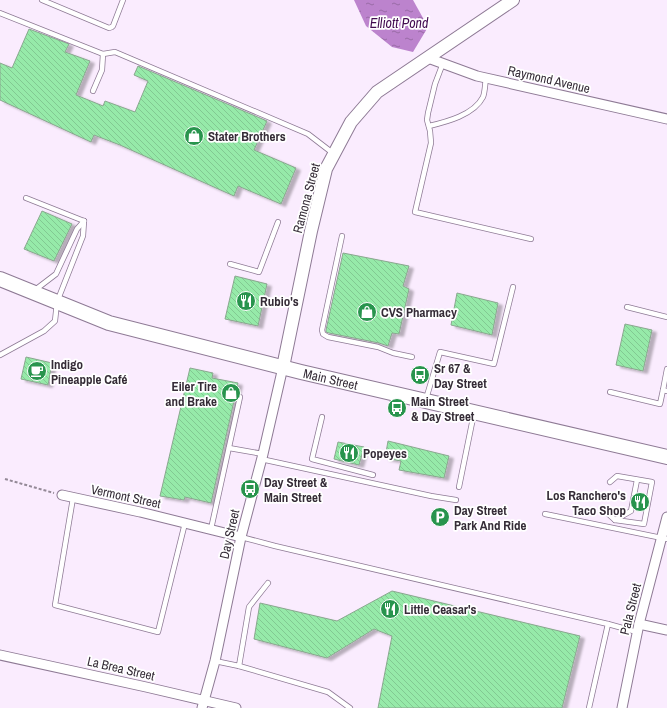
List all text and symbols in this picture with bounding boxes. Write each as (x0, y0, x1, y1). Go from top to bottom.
water label: Elliott Pond (370, 14, 429, 32)
street label: Raymond Avenue (506, 62, 592, 97)
shop icon: Stater Brothers (183, 125, 205, 147)
place label: Stater Brothers (208, 128, 286, 145)
street label: Ramona Street (289, 161, 324, 235)
restaurant icon: Rubio's (235, 290, 257, 312)
place label: Rubio's (260, 293, 299, 310)
shop icon: CVS Pharmacy (356, 301, 378, 323)
place label: CVS Pharmacy (381, 304, 457, 321)
place label: Indigo Pineapple Café (51, 356, 127, 388)
cafe icon: Indigo Pineapple Café (26, 360, 48, 382)
place label: Sr 67 & Day Street (434, 360, 487, 392)
bus stop icon: Sr 67 & Day Street (409, 364, 431, 386)
street label: Main Street (302, 365, 359, 394)
place label: Eiler Tire and Brake (165, 378, 217, 410)
shop icon: Eiler Tire and Brake (220, 382, 242, 404)
place label: Main Street & Day Street (411, 393, 475, 425)
bus stop icon: Main Street & Day Street (386, 397, 408, 419)
restaurant icon: Popeyes (338, 442, 360, 464)
place label: Popeyes (363, 445, 407, 462)
place label: Day Street & Main Street (264, 474, 328, 506)
bus stop icon: Day Street & Main Street (239, 478, 261, 500)
street label: Vermont Street (89, 481, 162, 512)
place label: Los Ranchero's Taco Shop (546, 487, 626, 519)
restaurant icon: Los Ranchero's Taco Shop (629, 491, 651, 513)
place label: Day Street Park And Ride (454, 502, 527, 534)
parking icon: Day Street Park And Ride (429, 506, 451, 528)
street label: Day Street (216, 508, 243, 561)
street label: Pala Street (616, 581, 645, 637)
restaurant icon: Little Ceasar's (379, 598, 401, 620)
place label: Little Ceasar's (404, 601, 477, 618)
street label: La Brea Street (85, 652, 156, 685)

